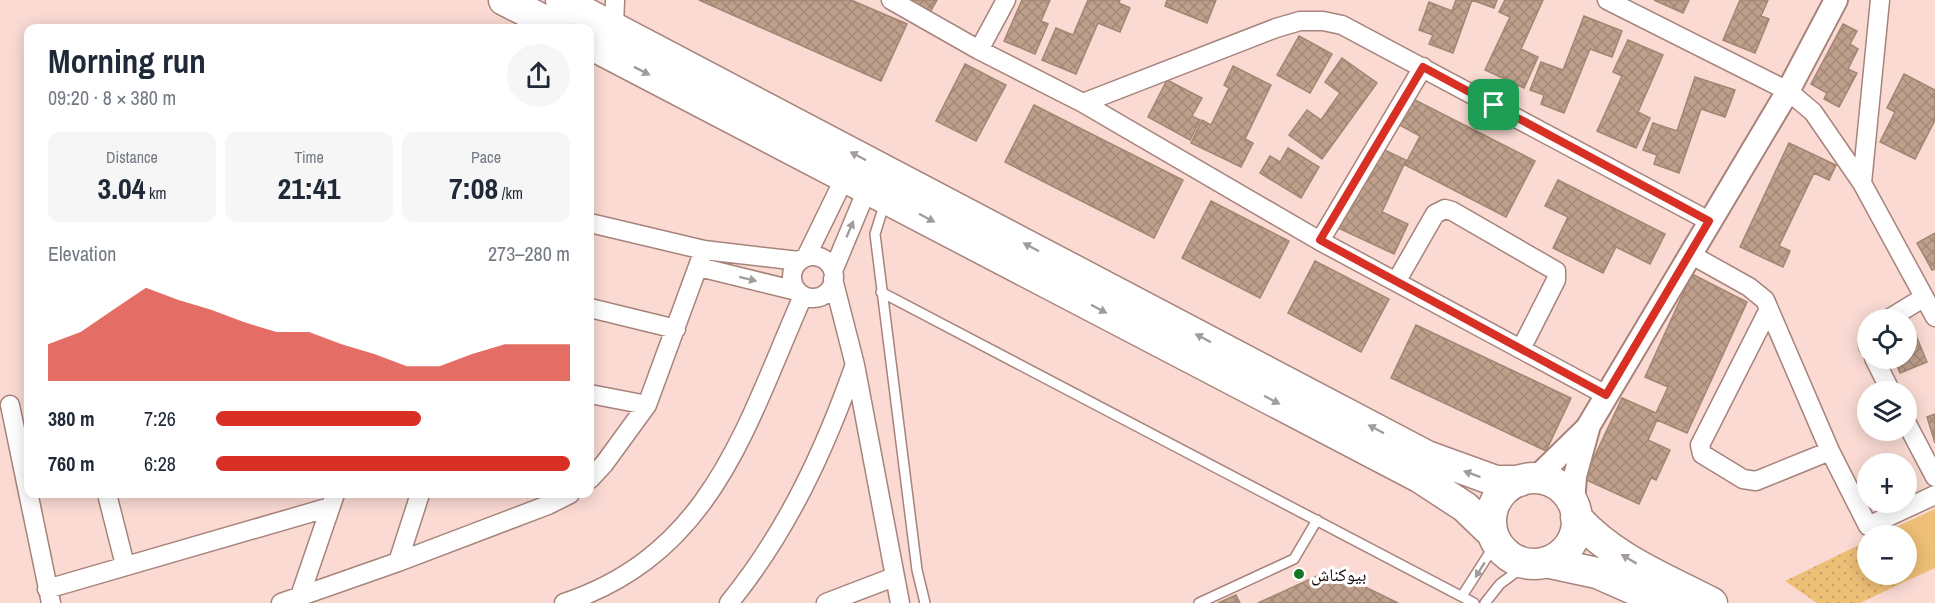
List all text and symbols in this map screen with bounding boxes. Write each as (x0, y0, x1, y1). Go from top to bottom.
text: Morning run (48, 39, 206, 83)
button: share (507, 44, 570, 107)
one-way arrow (633, 66, 650, 75)
pin (1468, 79, 1519, 130)
text: 09:20 · 8 × 380 m (48, 84, 176, 111)
icon: arrive (1477, 88, 1510, 121)
text: Distance (106, 146, 158, 168)
text: Time (294, 146, 324, 168)
text: Pace (471, 146, 501, 168)
one-way arrow (849, 151, 866, 161)
text: 3.04 (97, 168, 145, 208)
text: 21:41 (278, 168, 340, 208)
text: 7:08 (449, 168, 498, 208)
text: km (145, 182, 167, 204)
text: /km (498, 182, 523, 204)
one-way arrow (918, 213, 935, 223)
one-way arrow (846, 220, 856, 238)
text: Elevation (48, 240, 116, 267)
text: 273–280 m (488, 240, 570, 267)
one-way arrow (1022, 242, 1039, 252)
one-way arrow (739, 275, 757, 284)
one-way arrow (1091, 304, 1108, 314)
map controls (1857, 309, 1917, 585)
button: locate (1857, 309, 1917, 369)
one-way arrow (1194, 333, 1211, 343)
button: layers (1857, 381, 1917, 441)
one-way arrow (1263, 395, 1280, 405)
text: 380 m (48, 405, 95, 432)
text: 7:26 (144, 405, 176, 432)
one-way arrow (1367, 424, 1384, 433)
text: 760 m (48, 450, 95, 477)
text: 6:28 (144, 450, 176, 477)
button: + (1857, 453, 1917, 513)
one-way arrow (1463, 468, 1481, 478)
button: − (1857, 525, 1917, 585)
one-way arrow (1621, 554, 1637, 565)
place label: بيوكناش (1311, 562, 1366, 587)
one-way arrow (1474, 562, 1485, 578)
marker: بيوكناش (1292, 567, 1306, 581)

